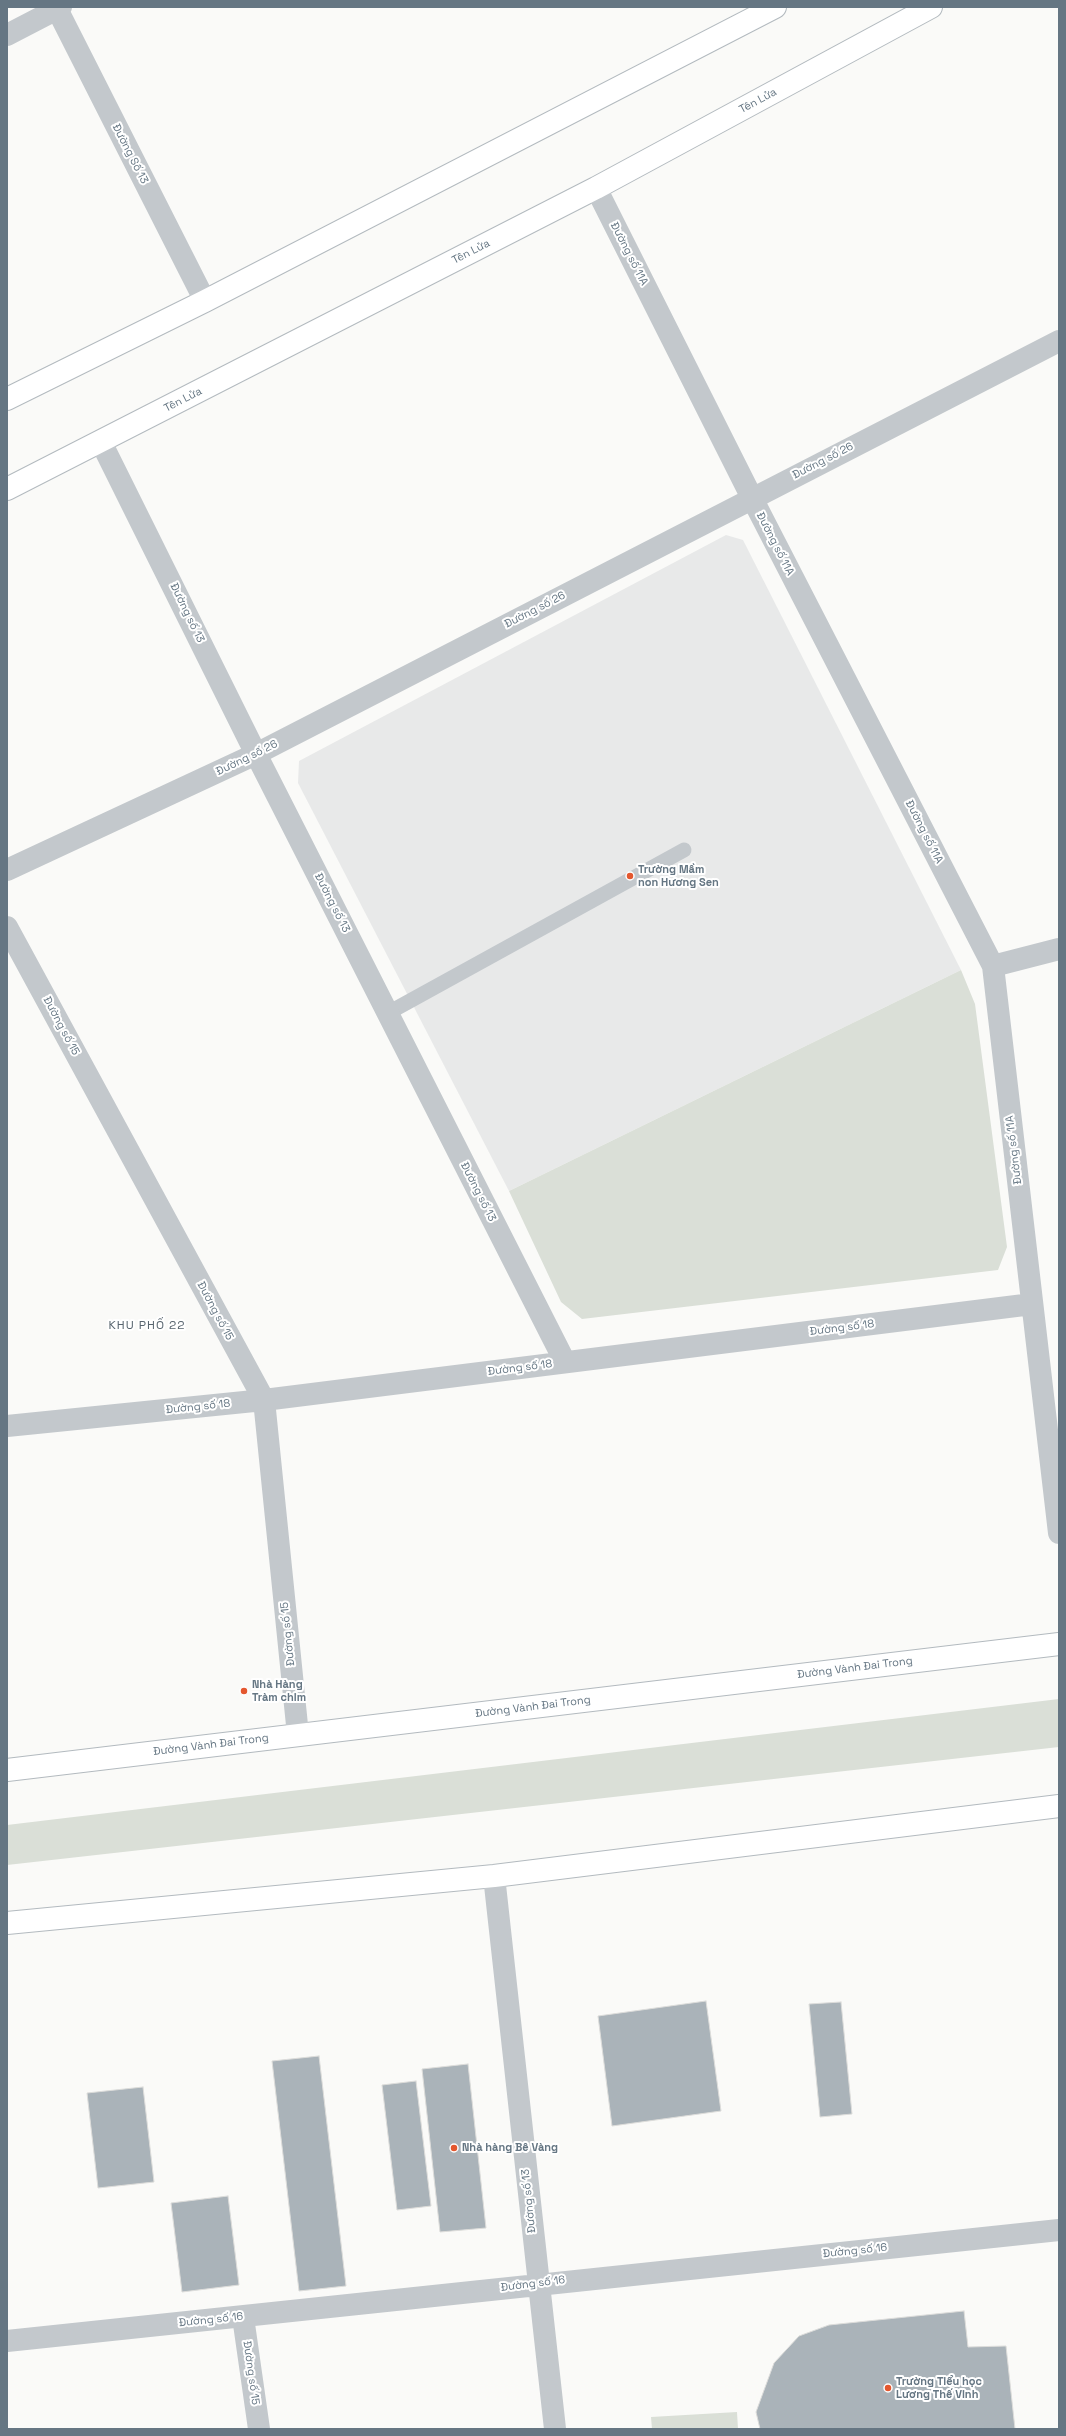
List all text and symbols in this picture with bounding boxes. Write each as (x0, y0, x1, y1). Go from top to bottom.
street label: Tên Lửa (737, 86, 779, 116)
street label: Đường Số 13 (109, 122, 151, 186)
street label: Đường số 11A (607, 220, 651, 288)
street label: Tên Lửa (450, 237, 492, 267)
street label: Tên Lửa (162, 385, 204, 415)
street label: Đường số 26 (790, 440, 856, 482)
street label: Đường số 11A (753, 510, 797, 578)
street label: Đường số 13 (167, 581, 207, 645)
street label: Đường số 26 (502, 589, 568, 631)
street label: Đường số 26 (214, 737, 280, 779)
street label: Đường số 11A (902, 798, 946, 866)
place label: Trường Mầm non Hương Sen (638, 863, 719, 889)
street label: Đường số 13 (311, 871, 353, 935)
marker: Trường Mầm non Hương Sen (625, 871, 635, 881)
street label: Đường số 15 (40, 994, 82, 1058)
street label: Đường số 11A (1003, 1115, 1025, 1185)
street label: Đường số 13 (457, 1160, 499, 1224)
street label: Đường số 15 (194, 1279, 236, 1343)
street label: Đường số 18 (809, 1318, 875, 1338)
district label: KHU PHỐ 22 (109, 1319, 185, 1333)
street label: Đường số 18 (487, 1358, 553, 1378)
street label: Đường số 18 (165, 1397, 231, 1417)
street label: Đường số 15 (278, 1601, 298, 1667)
street label: Đường Vành Đai Trong (797, 1654, 913, 1682)
place label: Nhà Hàng Tràm chim (252, 1678, 306, 1704)
marker: Nhà Hàng Tràm chim (239, 1686, 249, 1696)
street label: Đường Vành Đai Trong (475, 1693, 591, 1721)
street label: Đường Vành Đai Trong (153, 1731, 269, 1759)
place label: Nhà hàng Bê Vàng (462, 2141, 558, 2155)
marker: Nhà hàng Bê Vàng (449, 2143, 459, 2153)
street label: Đường số 13 (519, 2168, 539, 2234)
street label: Đường số 16 (822, 2241, 888, 2261)
street label: Đường số 16 (500, 2274, 566, 2294)
street label: Đường số 16 (178, 2310, 244, 2330)
street label: Đường số 15 (240, 2340, 262, 2406)
place label: Trường Tiểu học Lương Thế Vinh (896, 2375, 982, 2401)
marker: Trường Tiểu học Lương Thế Vinh (883, 2383, 893, 2393)

